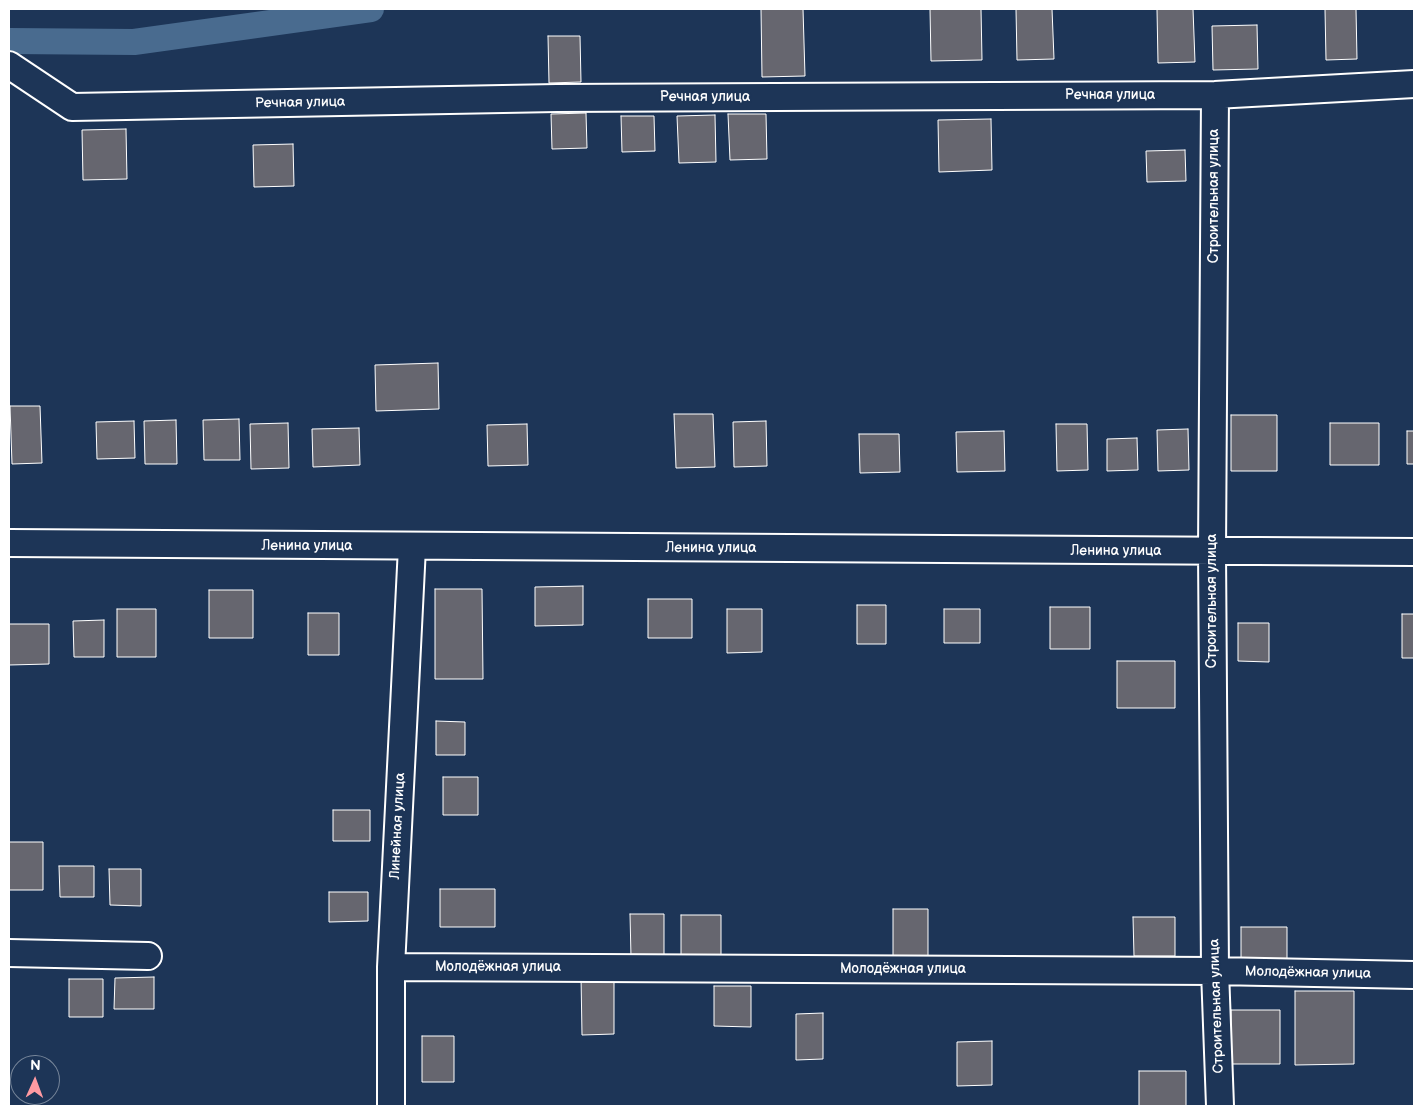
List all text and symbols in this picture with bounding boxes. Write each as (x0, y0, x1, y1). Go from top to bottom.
street label: Речная улица (1065, 87, 1155, 103)
street label: Речная улица (660, 89, 750, 105)
street label: Речная улица (255, 94, 345, 112)
street label: Строительная улица (1206, 129, 1222, 263)
street label: Строительная улица (1204, 534, 1220, 668)
street label: Ленина улица (261, 538, 353, 554)
street label: Ленина улица (665, 540, 757, 556)
street label: Ленина улица (1070, 543, 1162, 559)
street label: Линейная улица (387, 772, 409, 880)
street label: Строительная улица (1206, 938, 1228, 1074)
street label: Молодёжная улица (435, 959, 561, 975)
street label: Молодёжная улица (840, 961, 966, 977)
street label: Молодёжная улица (1245, 964, 1371, 982)
north arrow (10, 1055, 60, 1105)
text: N (30, 1057, 41, 1074)

